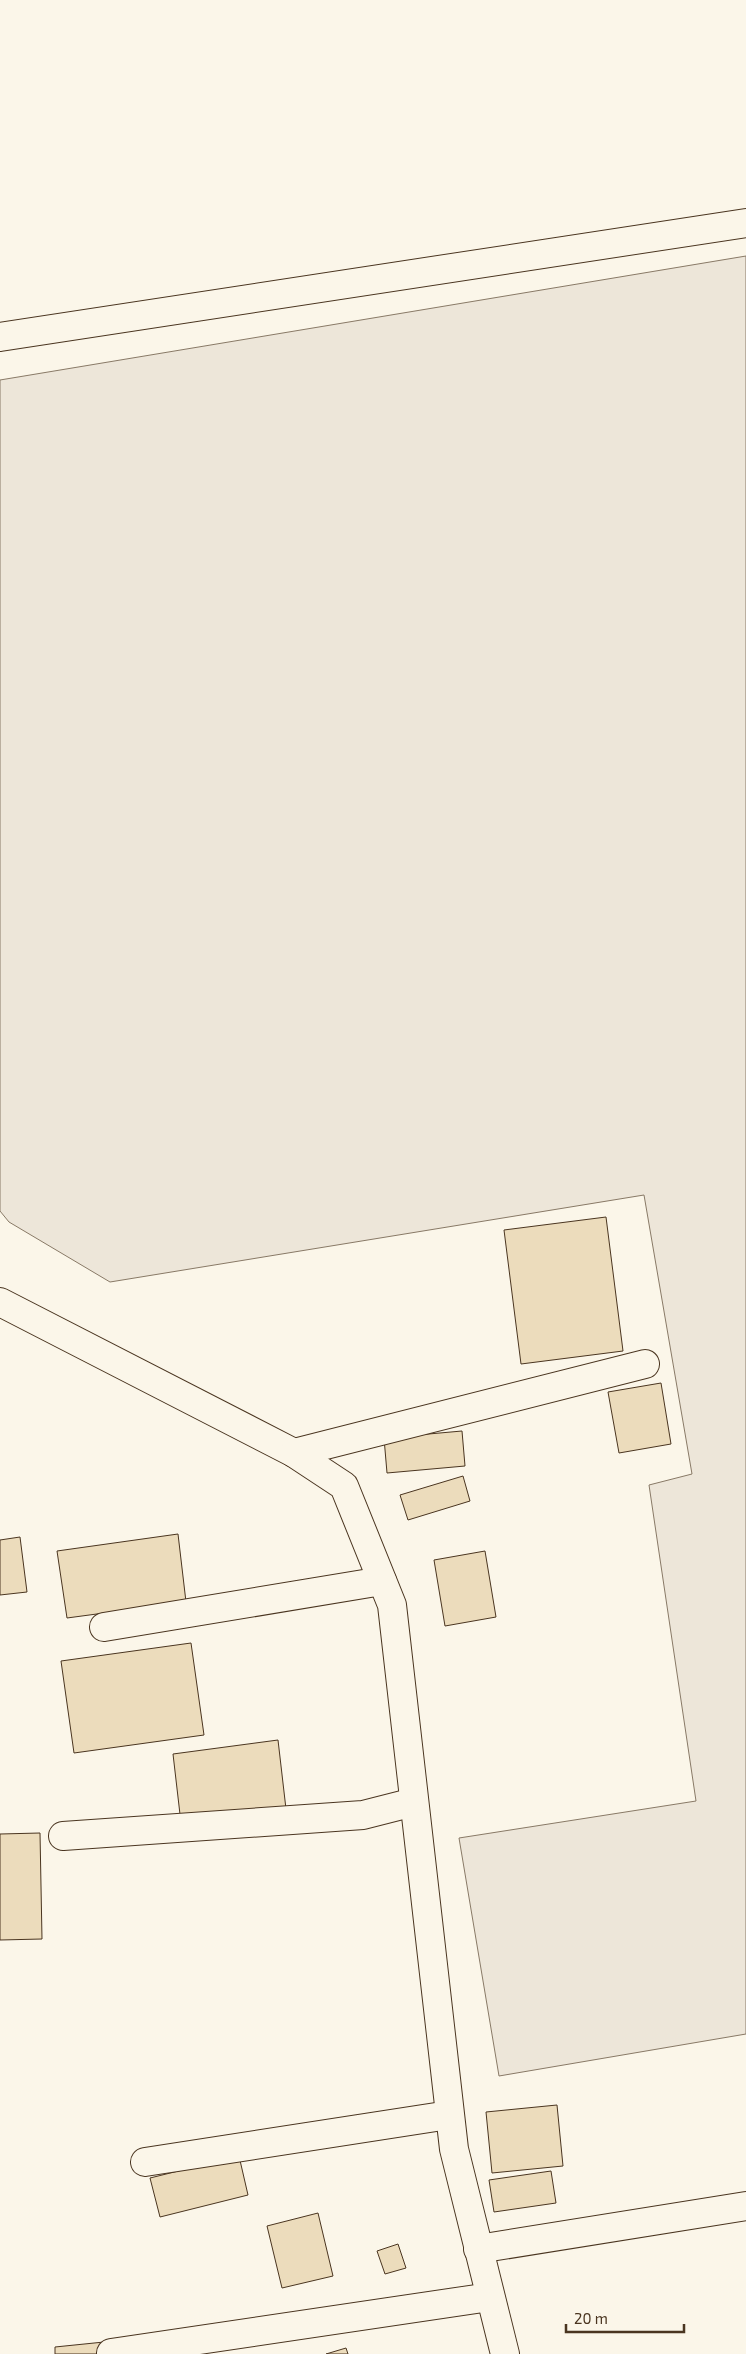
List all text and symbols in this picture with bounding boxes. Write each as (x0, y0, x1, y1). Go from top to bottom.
scale bar (566, 2302, 684, 2334)
text: 20 m (574, 2309, 608, 2327)

